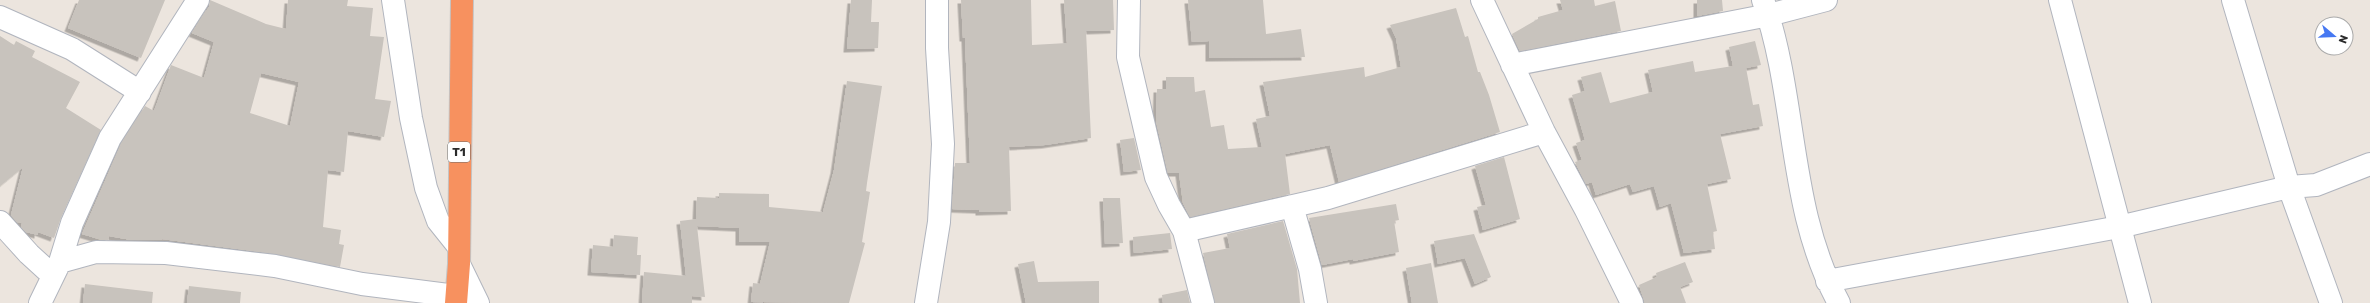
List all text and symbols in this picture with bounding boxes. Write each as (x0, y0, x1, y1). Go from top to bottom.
north arrow (2314, 16, 2354, 56)
text: N (2336, 33, 2350, 45)
road number: T1 (448, 142, 470, 162)

